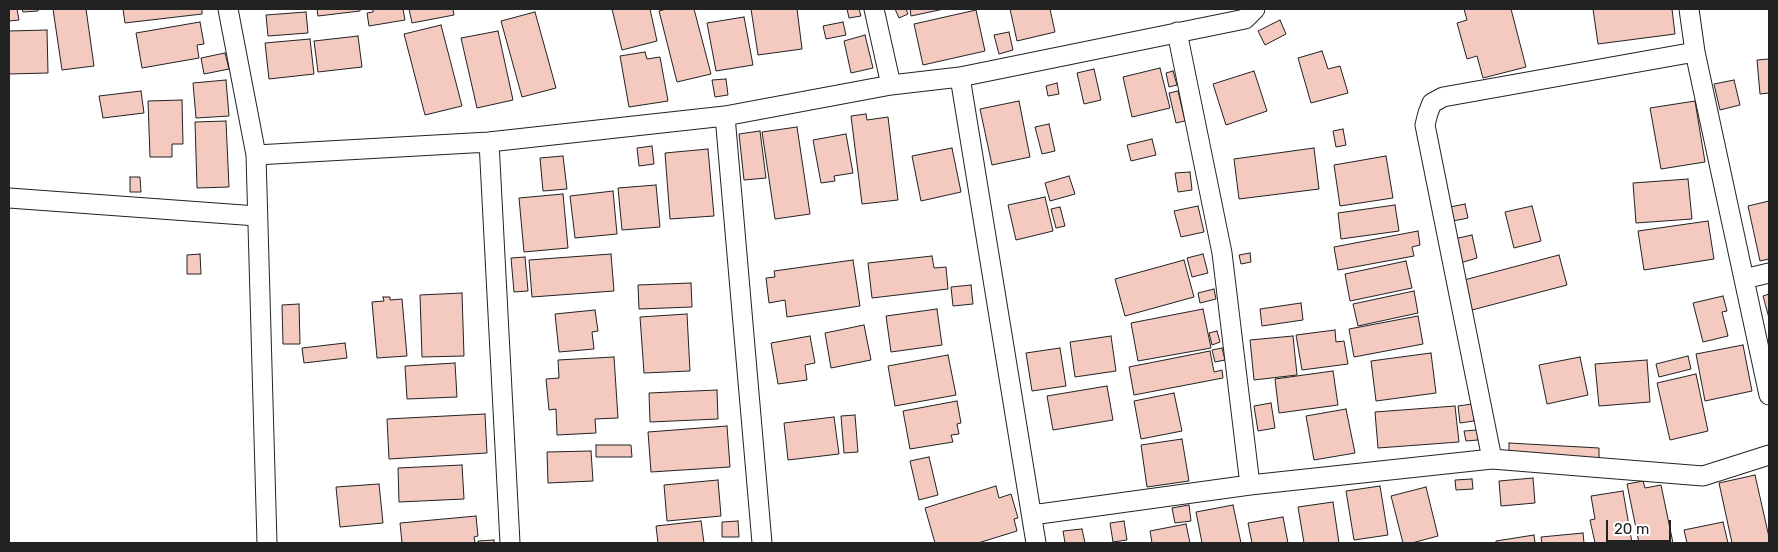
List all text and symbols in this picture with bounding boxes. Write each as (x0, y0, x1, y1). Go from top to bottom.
scale bar (1608, 510, 1673, 542)
text: 20 m (1614, 520, 1649, 538)

